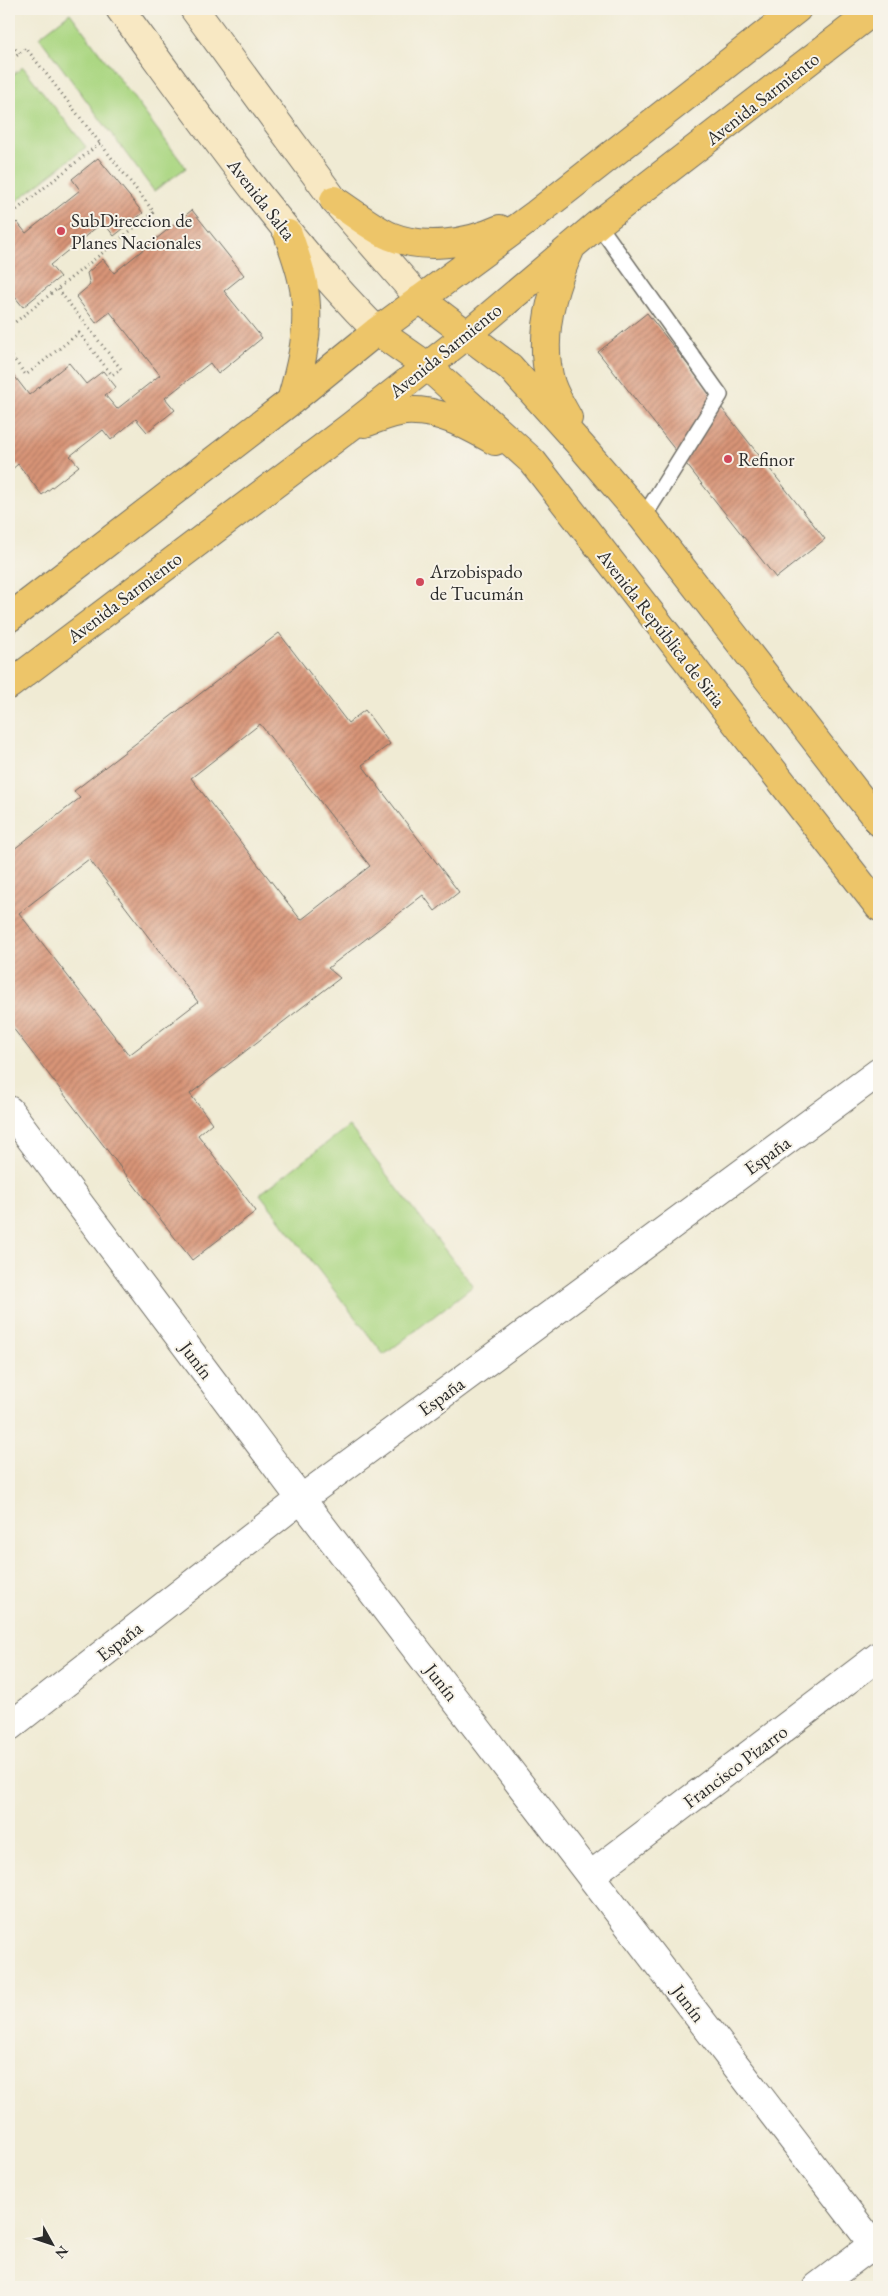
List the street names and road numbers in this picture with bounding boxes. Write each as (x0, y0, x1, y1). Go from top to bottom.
street label: Avenida Sarmiento (700, 46, 824, 151)
street label: Avenida Salta (221, 152, 302, 246)
street label: Avenida Sarmiento (383, 297, 507, 404)
street label: Avenida República de Siria (591, 543, 731, 713)
street label: Avenida Sarmiento (61, 546, 187, 649)
street label: España (739, 1130, 796, 1181)
street label: Junín (173, 1335, 219, 1384)
street label: España (413, 1371, 470, 1422)
street label: España (91, 1615, 148, 1667)
street label: Junín (418, 1657, 464, 1706)
street label: Francisco Pizarro (678, 1719, 793, 1814)
street label: Junín (665, 1978, 711, 2027)

